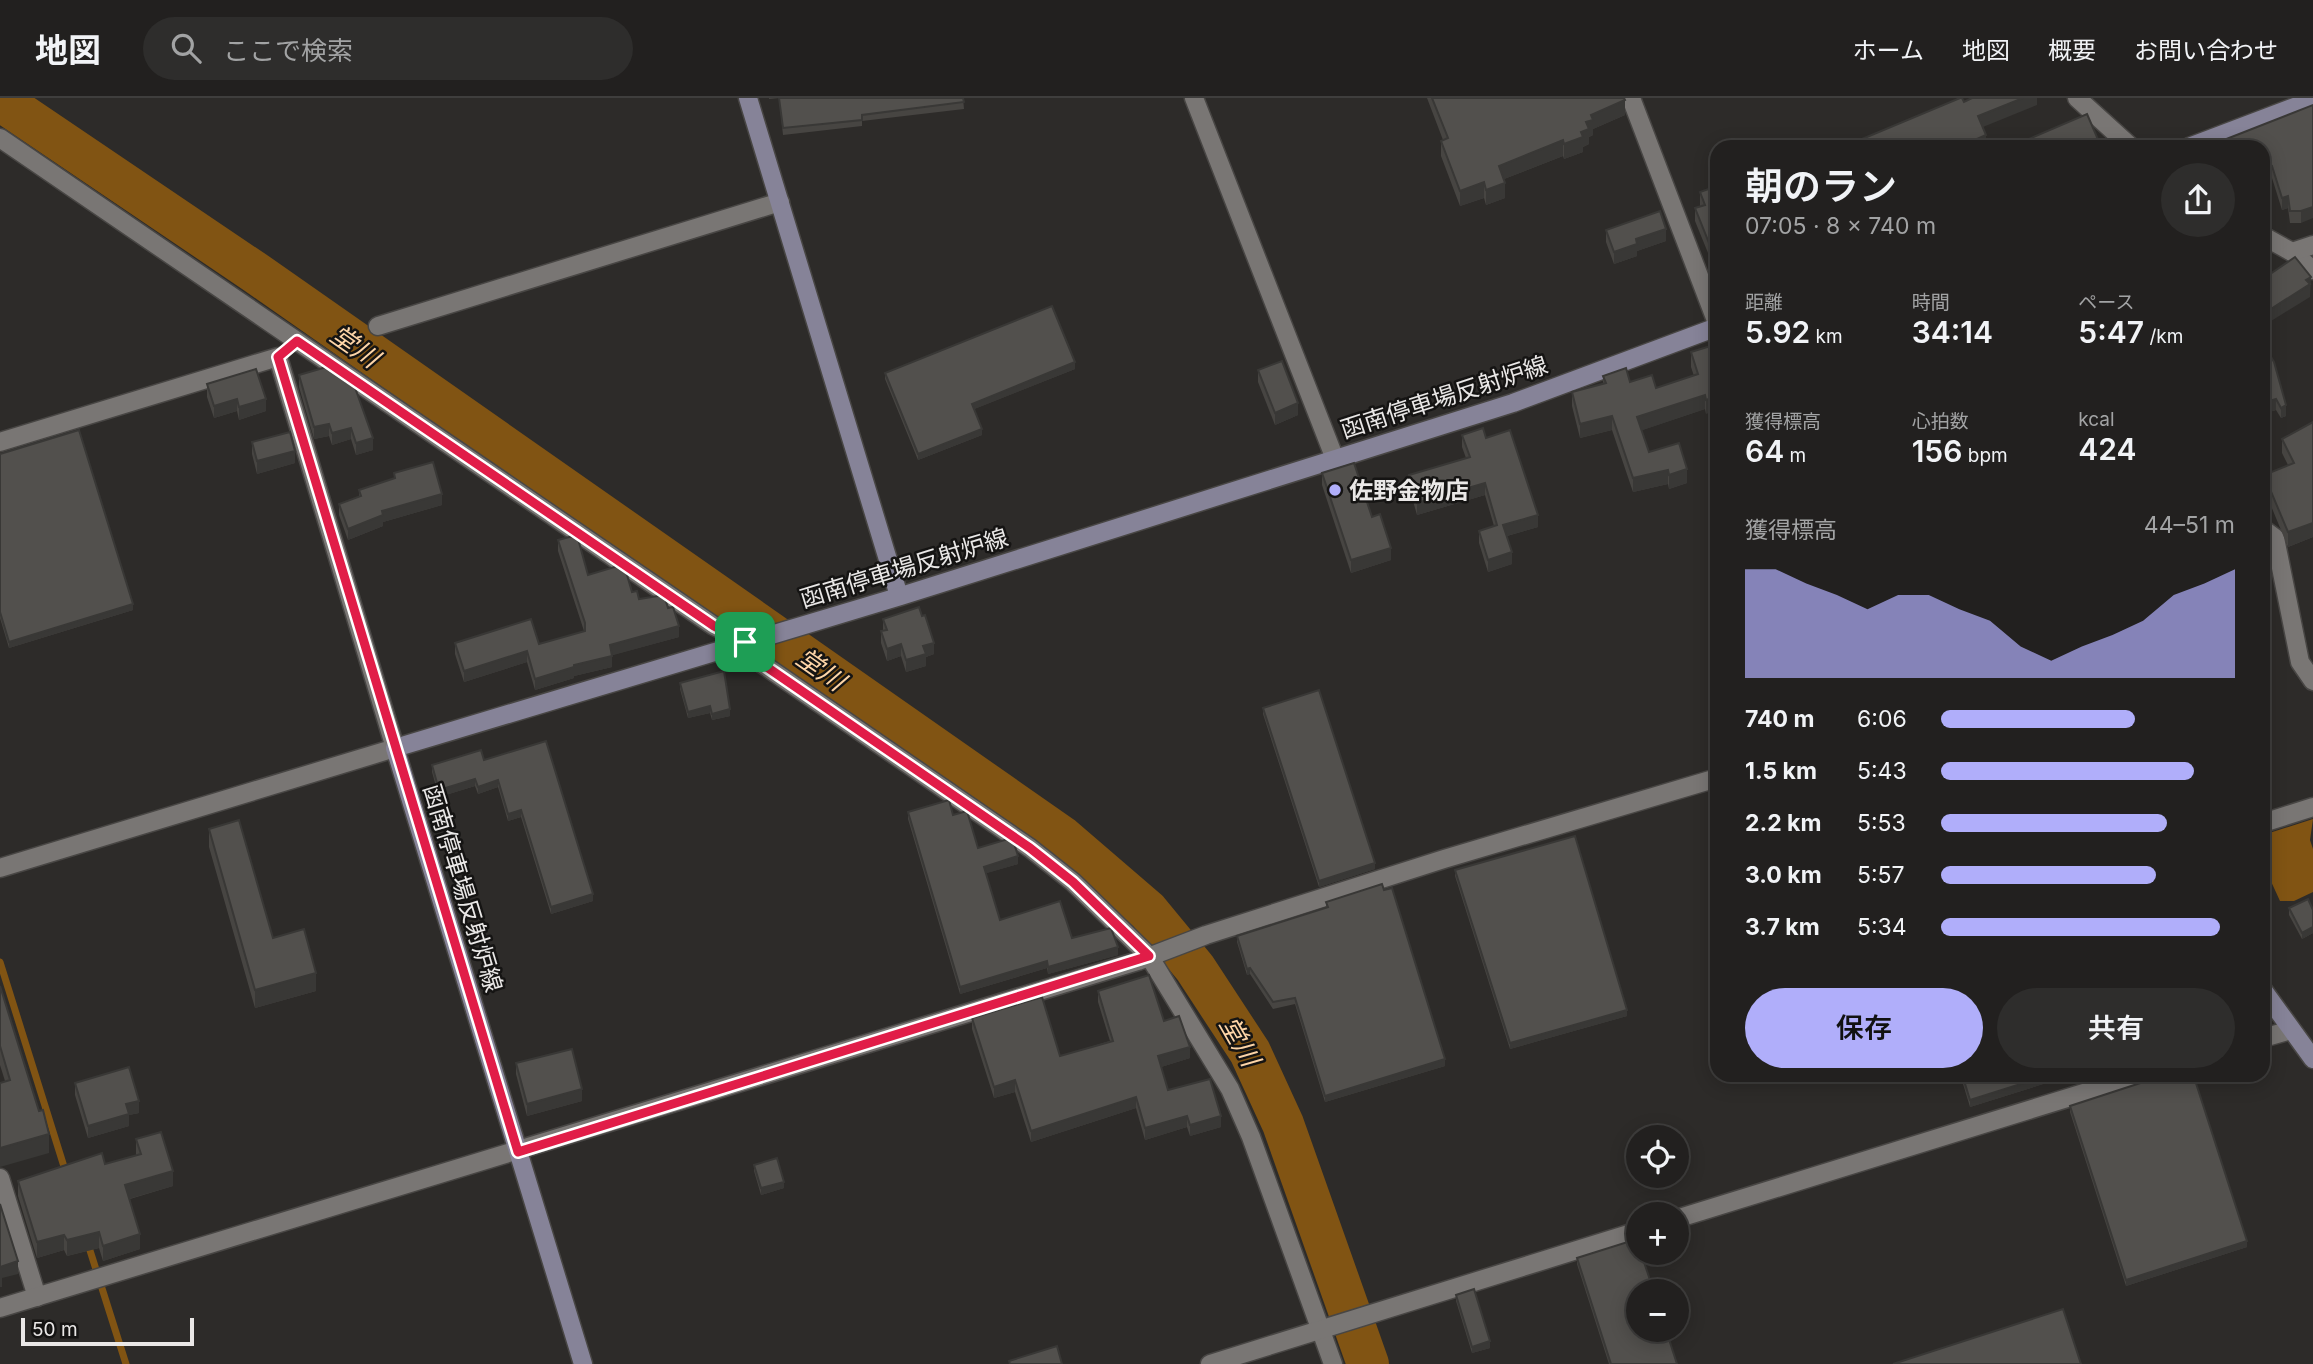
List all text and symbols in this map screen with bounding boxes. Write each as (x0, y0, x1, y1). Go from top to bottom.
search box (143, 17, 633, 80)
icon: search (167, 29, 205, 67)
text: 地図 (35, 30, 101, 70)
text: ここで検索 (223, 35, 353, 66)
text: ホーム (1853, 36, 1924, 65)
text: 地図 (1962, 36, 2010, 65)
text: 概要 (2048, 36, 2096, 65)
text: お問い合わせ (2134, 36, 2278, 65)
text: 朝のラン (1745, 163, 1897, 209)
button: share (2161, 163, 2235, 237)
text: 07:05 · 8 × 740 m (1745, 212, 1936, 240)
text: 距離 (1745, 291, 1783, 314)
text: 時間 (1912, 291, 1950, 314)
text: ペース (2078, 291, 2134, 314)
text: 5.92 (1745, 314, 1810, 350)
text: 34:14 (1912, 314, 1993, 350)
text: 5:47 (2078, 314, 2144, 350)
water label: 堂川 (325, 318, 388, 375)
text: km (1810, 325, 1843, 348)
text: /km (2144, 325, 2183, 348)
street label: 函南停車場反射炉線 (1337, 350, 1551, 444)
text: kcal (2078, 408, 2115, 431)
text: 獲得標高 (1745, 410, 1821, 433)
text: 心拍数 (1912, 410, 1969, 433)
text: 424 (2078, 431, 2137, 467)
text: 64 (1745, 433, 1784, 469)
text: 156 (1912, 433, 1962, 469)
text: m (1784, 444, 1806, 467)
text: bpm (1962, 444, 2008, 467)
place label: 佐野金物店 (1349, 476, 1469, 505)
marker: 佐野金物店 (1327, 482, 1343, 498)
text: 44–51 m (2144, 511, 2235, 539)
text: 獲得標高 (1745, 516, 1837, 544)
street label: 函南停車場反射炉線 (796, 523, 1012, 613)
pin (715, 612, 775, 672)
icon: arrive (726, 623, 764, 661)
water label: 堂川 (791, 641, 854, 698)
text: 740 m (1745, 705, 1815, 733)
text: 6:06 (1857, 705, 1907, 733)
text: 1.5 km (1745, 757, 1817, 785)
text: 5:43 (1857, 757, 1907, 785)
street label: 函南停車場反射炉線 (418, 780, 508, 996)
text: 2.2 km (1745, 809, 1821, 837)
text: 5:53 (1857, 809, 1906, 837)
text: 3.0 km (1745, 861, 1822, 889)
text: 5:57 (1857, 861, 1905, 889)
text: 3.7 km (1745, 913, 1820, 941)
text: 5:34 (1857, 913, 1907, 941)
button: 保存 (1745, 988, 1983, 1068)
button: 共有 (1997, 988, 2235, 1068)
water label: 堂川 (1214, 1011, 1268, 1074)
map controls (1626, 1125, 1689, 1342)
button: locate (1626, 1125, 1689, 1188)
button: + (1626, 1202, 1689, 1265)
button: − (1626, 1279, 1689, 1342)
scale bar (21, 1315, 194, 1347)
text: 50 m (32, 1318, 78, 1341)

